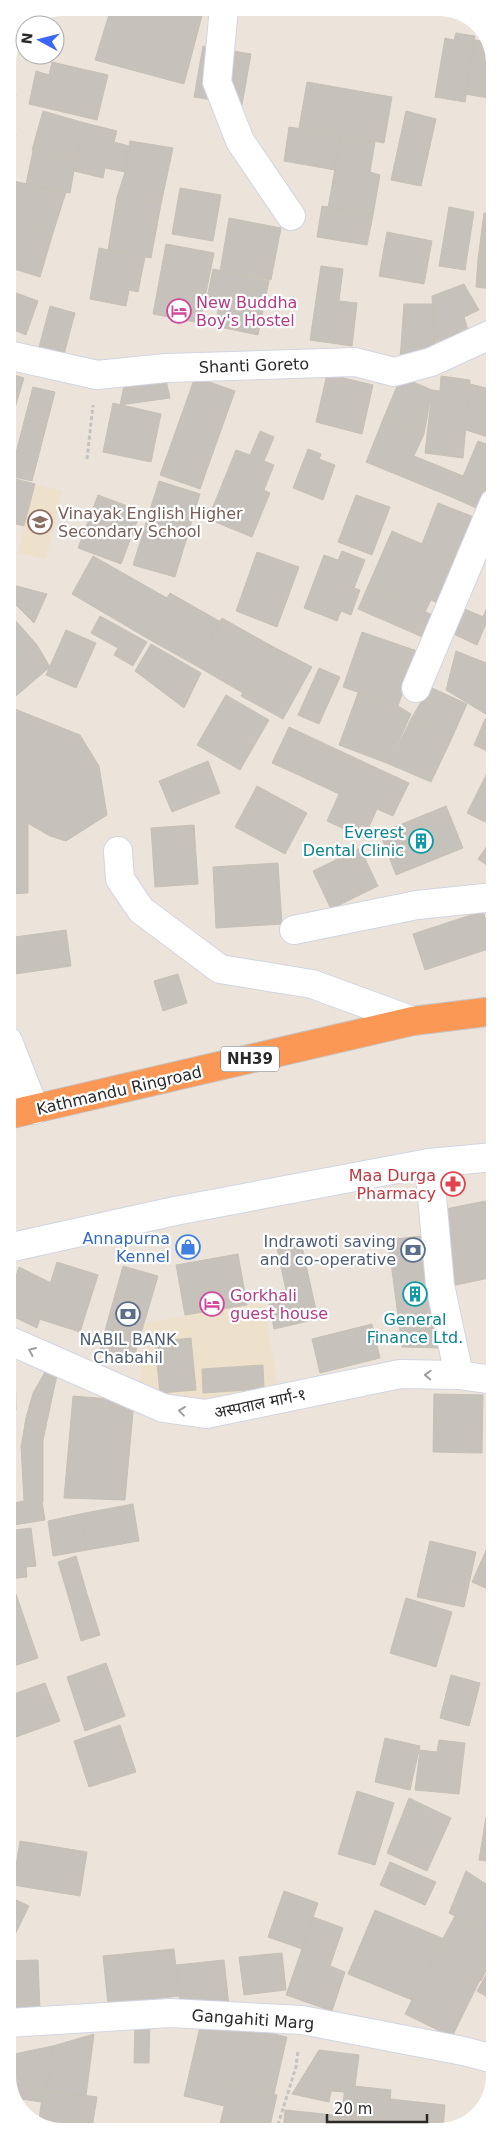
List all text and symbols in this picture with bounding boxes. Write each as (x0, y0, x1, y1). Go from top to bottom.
north arrow (15, 15, 65, 65)
text: N (18, 32, 36, 45)
place label: New Buddha Boy's Hostel (196, 293, 297, 330)
hotel icon: New Buddha Boy's Hostel (166, 298, 192, 324)
street label: Shanti Goreto (199, 354, 310, 377)
place label: Vinayak English Higher Secondary School (58, 504, 243, 541)
school or university icon: Vinayak English Higher Secondary School (27, 509, 53, 535)
place label: Everest Dental Clinic (303, 823, 404, 860)
building icon: Everest Dental Clinic (408, 828, 434, 854)
road number: NH39 (221, 1046, 279, 1072)
street label: Kathmandu Ringroad (35, 1062, 204, 1119)
place label: Maa Durga Pharmacy (349, 1166, 436, 1203)
pharmacy icon: Maa Durga Pharmacy (440, 1171, 466, 1197)
place label: Annapurna Kennel (82, 1229, 170, 1266)
place label: Indrawoti saving and co-operative (260, 1232, 396, 1269)
shop icon: Annapurna Kennel (175, 1234, 201, 1260)
bank icon: Indrawoti saving and co-operative (400, 1237, 426, 1263)
building icon: General Finance Ltd. (402, 1281, 428, 1307)
place label: Gorkhali guest house (230, 1286, 328, 1323)
hotel icon: Gorkhali guest house (199, 1291, 225, 1317)
bank icon: NABIL BANK Chabahil (115, 1301, 141, 1327)
place label: General Finance Ltd. (367, 1310, 463, 1347)
place label: NABIL BANK Chabahil (80, 1330, 177, 1367)
one-way arrow (28, 1346, 37, 1357)
one-way arrow (424, 1369, 432, 1380)
street label: अस्पताल मार्ग-१ (212, 1384, 308, 1423)
one-way arrow (178, 1406, 186, 1417)
street label: Gangahiti Marg (191, 2006, 315, 2033)
scale bar (327, 2092, 427, 2124)
text: 20 m (334, 2100, 372, 2118)

